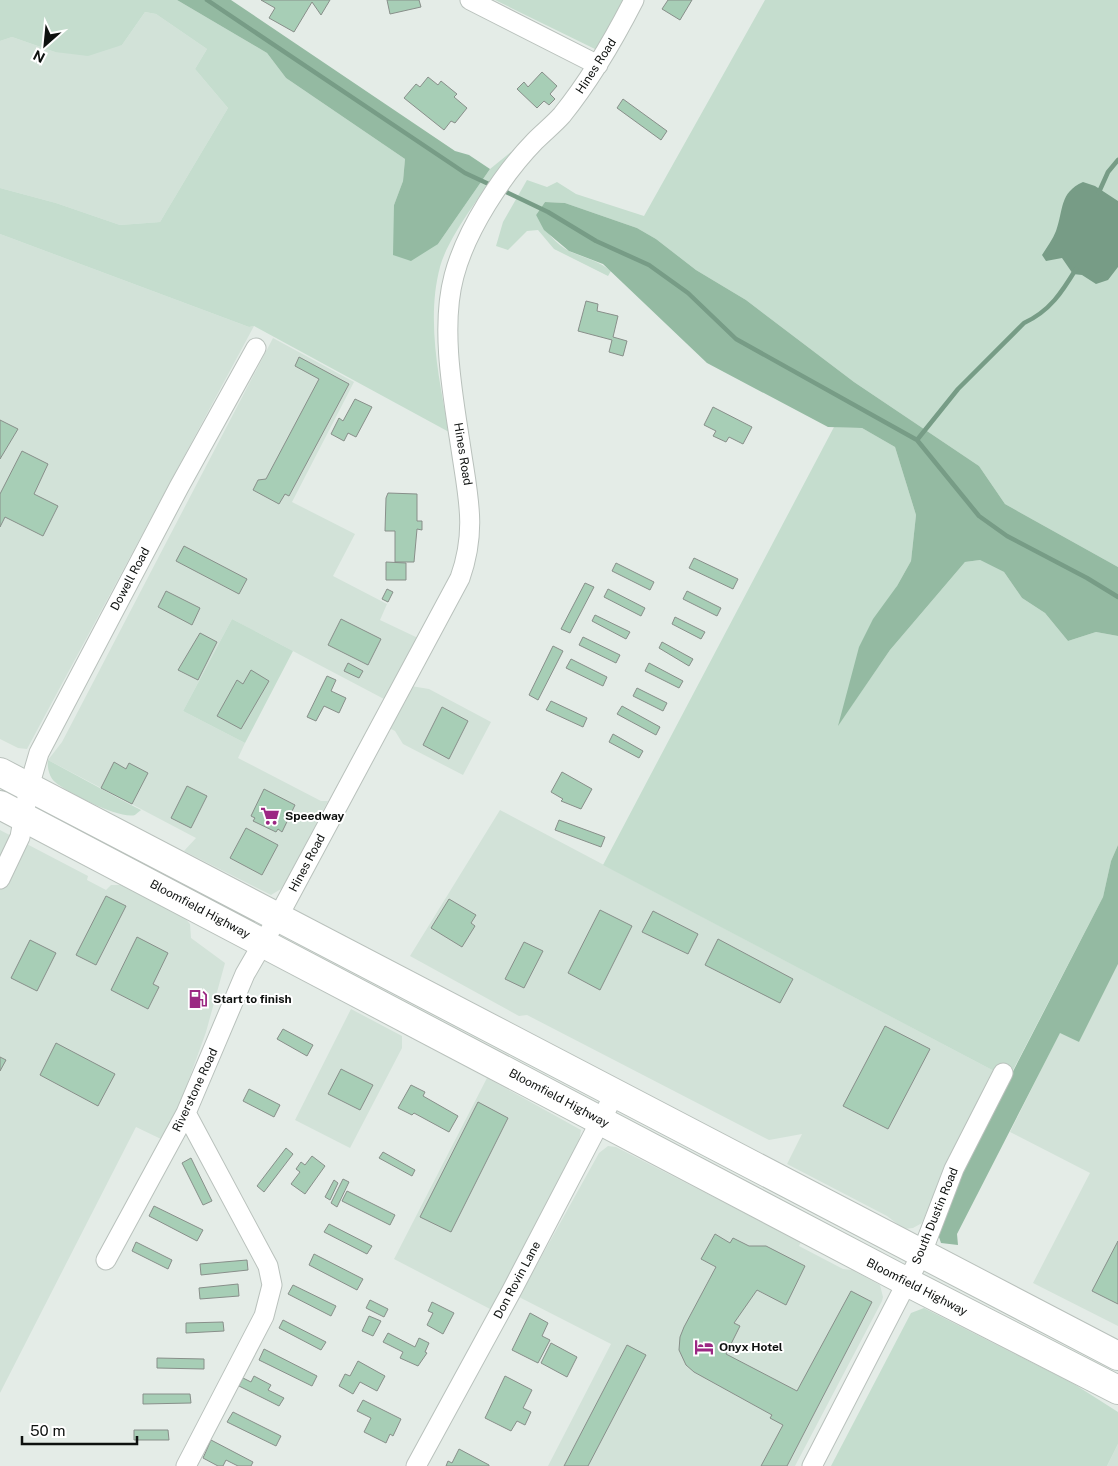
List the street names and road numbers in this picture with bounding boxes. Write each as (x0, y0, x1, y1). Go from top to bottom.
street label: Hines Road (573, 36, 619, 96)
street label: Hines Road (451, 422, 475, 486)
street label: Dowell Road (108, 545, 152, 613)
street label: Hines Road (286, 832, 328, 894)
street label: Bloomfield Highway (148, 877, 253, 942)
street label: Riverstone Road (170, 1046, 220, 1134)
street label: Bloomfield Highway (507, 1066, 612, 1131)
street label: South Dustin Road (909, 1165, 961, 1267)
street label: Don Rovin Lane (491, 1239, 543, 1321)
street label: Bloomfield Highway (864, 1255, 970, 1319)

